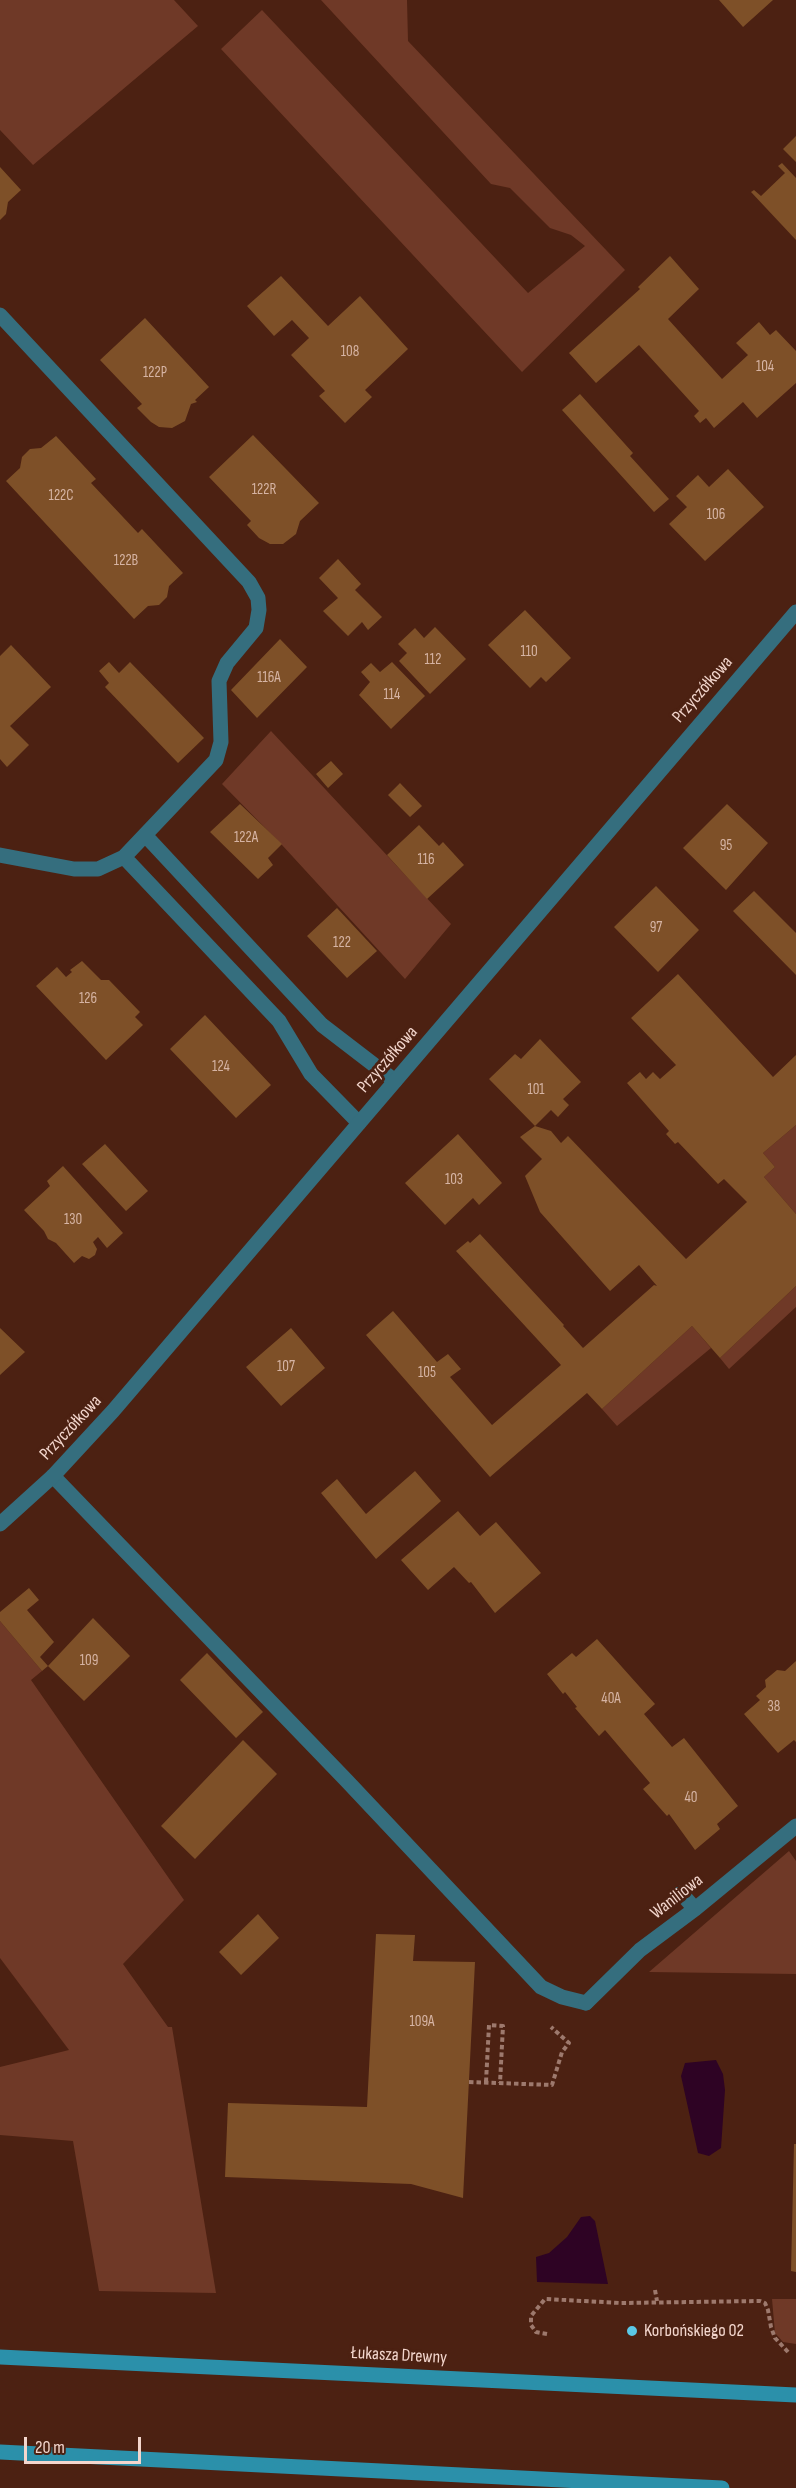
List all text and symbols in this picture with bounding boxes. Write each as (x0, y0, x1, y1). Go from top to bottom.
house number: 108 (341, 343, 359, 361)
house number: 104 (756, 358, 774, 376)
house number: 122P (143, 364, 167, 382)
house number: 122R (252, 481, 276, 499)
house number: 122C (48, 487, 74, 505)
house number: 106 (707, 506, 725, 524)
house number: 122B (114, 552, 138, 570)
house number: 110 (520, 643, 538, 661)
house number: 112 (425, 651, 441, 669)
street label: Przyczółkowa (668, 652, 738, 728)
house number: 116A (257, 669, 281, 687)
house number: 114 (384, 686, 400, 704)
house number: 122A (234, 829, 258, 847)
house number: 95 (720, 837, 732, 855)
house number: 116 (417, 851, 435, 869)
house number: 97 (650, 919, 662, 937)
house number: 122 (333, 934, 351, 952)
house number: 126 (79, 990, 97, 1008)
street label: Przyczółkowa (353, 1022, 423, 1098)
house number: 124 (212, 1058, 230, 1076)
house number: 101 (527, 1081, 545, 1099)
house number: 103 (445, 1171, 463, 1189)
house number: 130 (64, 1211, 82, 1229)
house number: 107 (277, 1358, 295, 1376)
house number: 105 (418, 1364, 436, 1382)
street label: Przyczółkowa (35, 1391, 107, 1465)
house number: 109 (80, 1652, 98, 1670)
house number: 40A (601, 1690, 621, 1708)
house number: 38 (768, 1698, 780, 1716)
house number: 40 (685, 1789, 697, 1807)
street label: Waniliowa (647, 1870, 707, 1924)
house number: 109A (409, 2013, 435, 2031)
place label: Korbońskiego 02 (644, 2320, 744, 2342)
marker: Korbońskiego 02 (625, 2324, 639, 2338)
street label: Łukasza Drewny (350, 2343, 448, 2369)
scale bar (27, 2425, 144, 2463)
text: 20 m (35, 2437, 65, 2458)

